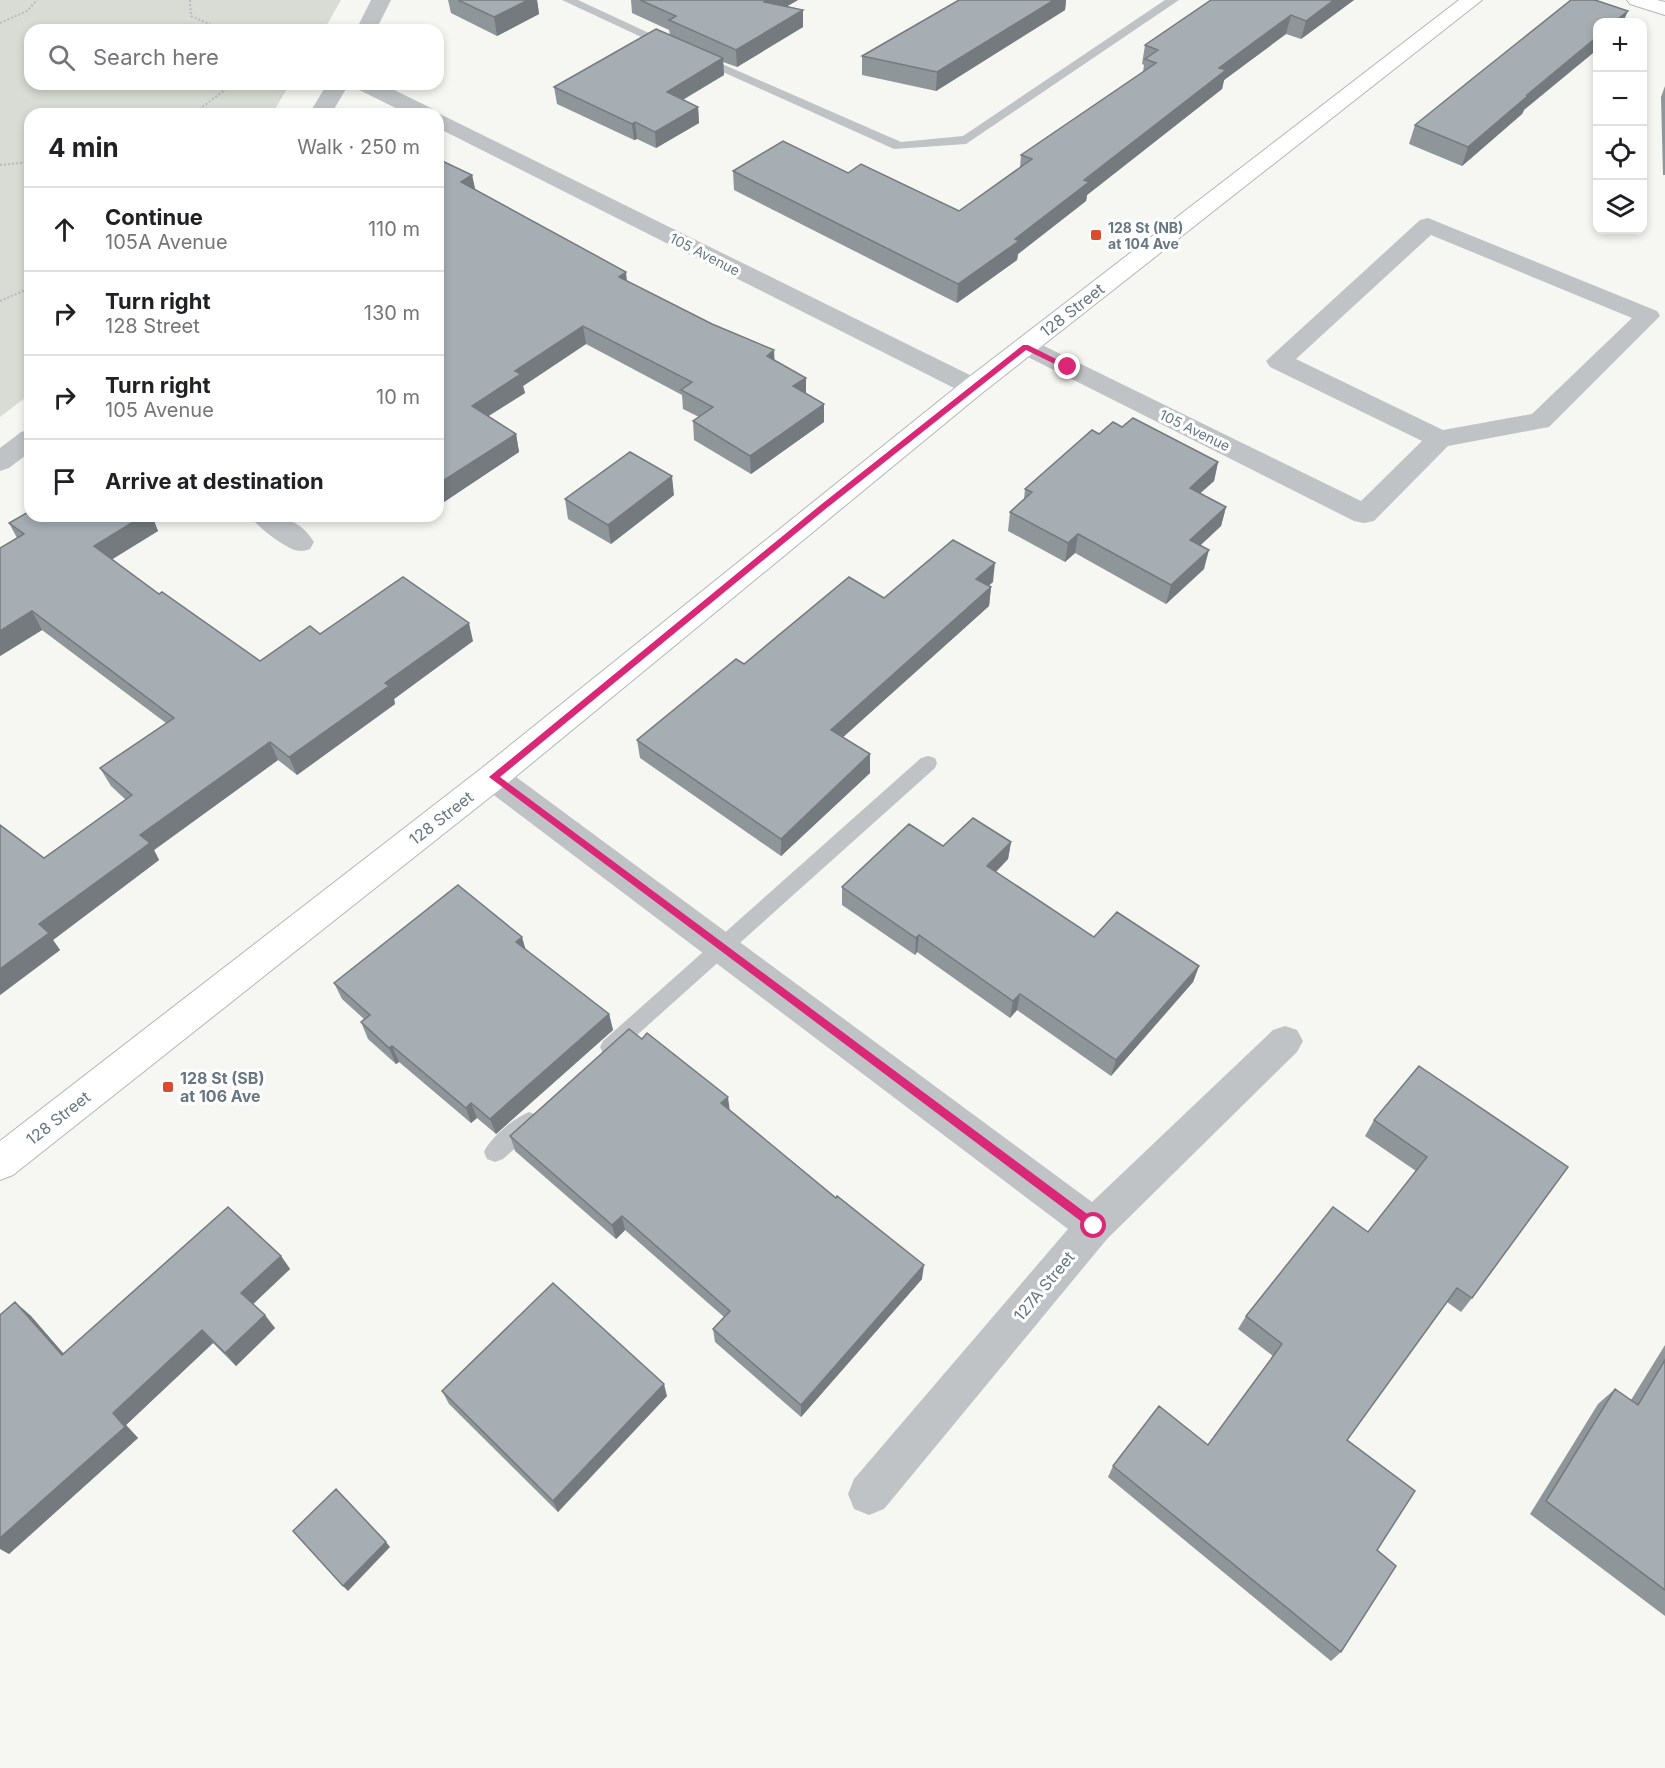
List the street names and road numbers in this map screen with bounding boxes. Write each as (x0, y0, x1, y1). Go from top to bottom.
street label: 105 Avenue (667, 229, 743, 279)
street label: 128 Street (1036, 279, 1108, 341)
street label: 105 Avenue (1157, 406, 1233, 454)
street label: 128 Street (405, 787, 477, 849)
street label: 128 Street (22, 1087, 94, 1149)
street label: 127A Street (1009, 1247, 1079, 1325)

